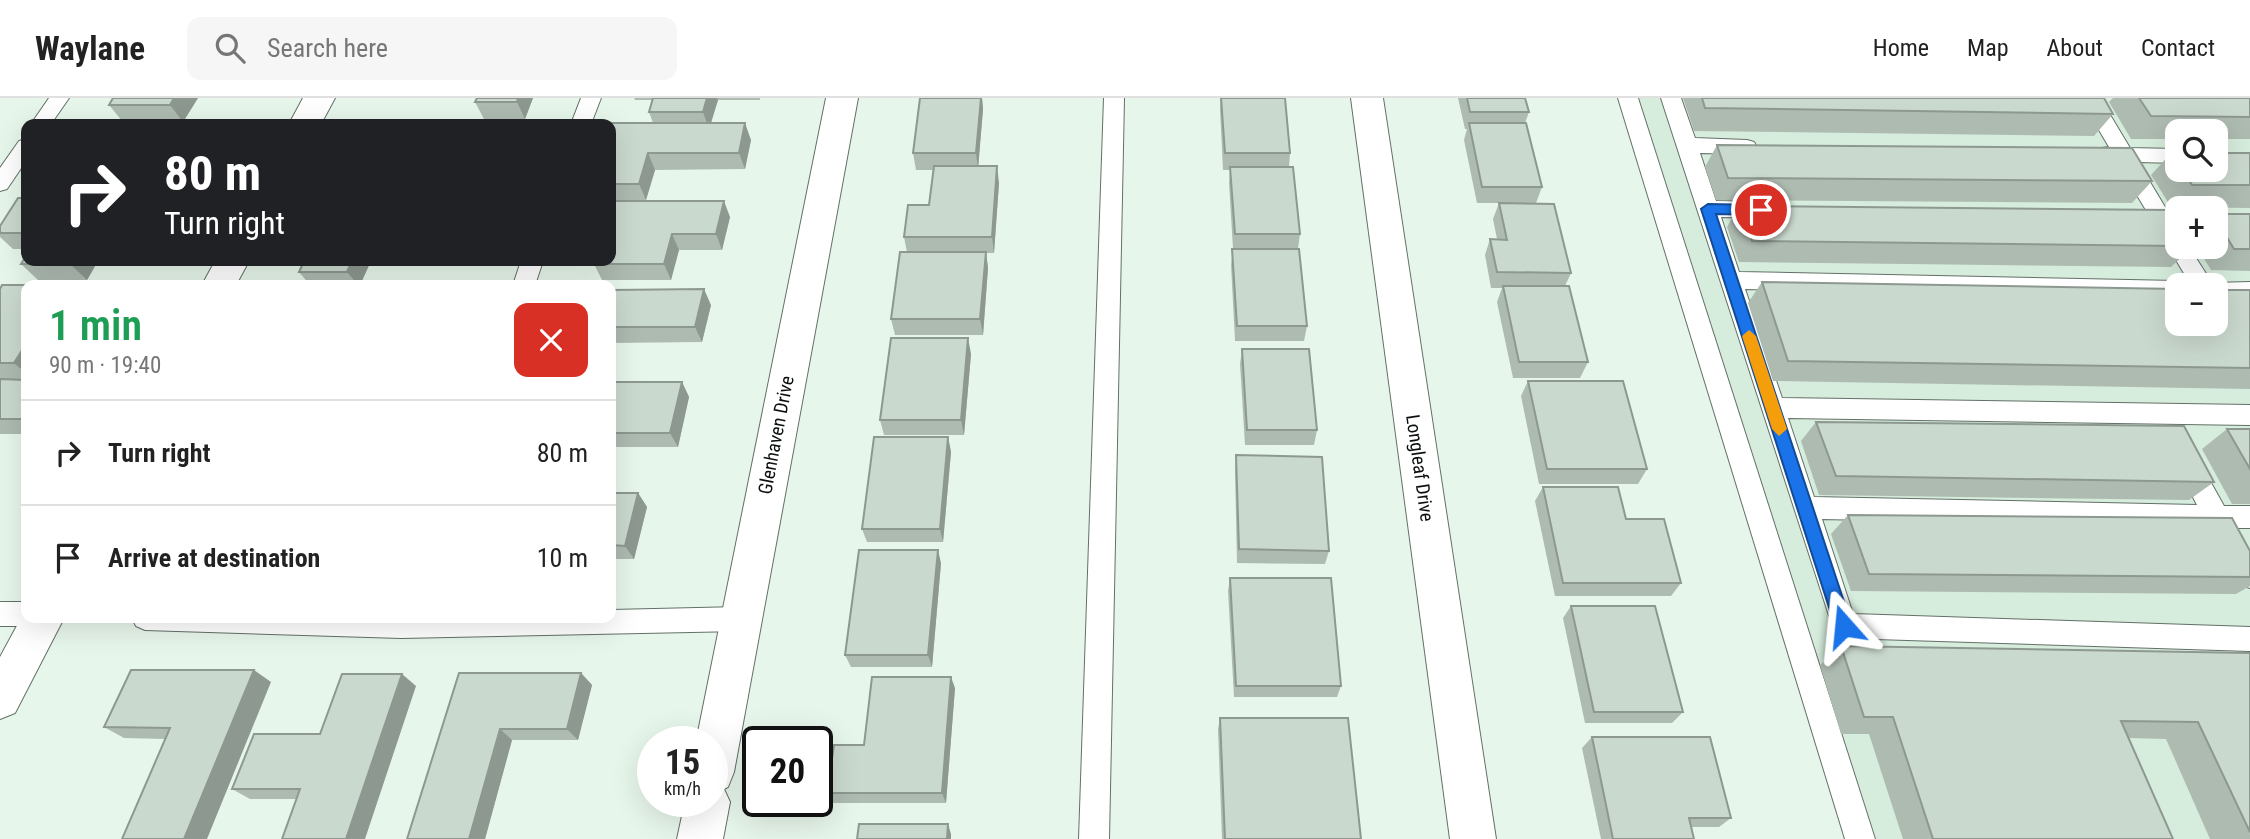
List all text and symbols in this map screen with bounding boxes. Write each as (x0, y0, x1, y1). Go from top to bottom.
search box (187, 17, 677, 80)
text: Waylane (35, 29, 145, 68)
icon: search (211, 29, 249, 67)
text: Search here (267, 33, 388, 63)
text: Home (1873, 34, 1929, 62)
text: Map (1967, 34, 2009, 62)
text: About (2047, 34, 2103, 62)
text: Contact (2141, 34, 2215, 62)
map controls (2165, 119, 2228, 336)
button: search (2165, 119, 2228, 182)
text: 80 m (164, 145, 261, 202)
icon: right (49, 147, 140, 238)
pin (1731, 180, 1791, 240)
icon: arrive (1742, 191, 1780, 229)
button: + (2165, 196, 2228, 259)
text: Turn right (164, 204, 285, 242)
button: − (2165, 273, 2228, 336)
text: 1 min (49, 301, 142, 350)
button: close (514, 303, 588, 377)
text: 90 m · 19:40 (49, 352, 161, 379)
street label: Glenhaven Drive (753, 374, 799, 496)
street label: Longleaf Drive (1401, 413, 1439, 523)
icon: right (49, 434, 87, 472)
text: Turn right (108, 438, 210, 468)
text: 80 m (537, 438, 588, 468)
icon: arrive (49, 539, 87, 577)
text: Arrive at destination (108, 543, 320, 573)
text: 10 m (537, 543, 588, 573)
position arrow (1807, 589, 1881, 663)
speed limit sign: 20 (742, 726, 833, 817)
text: 15 (665, 742, 700, 783)
text: km/h (664, 778, 701, 799)

